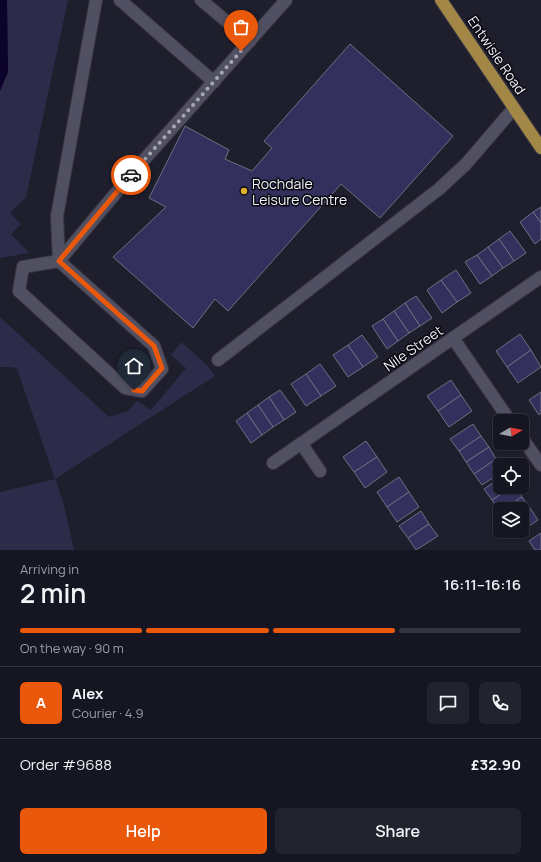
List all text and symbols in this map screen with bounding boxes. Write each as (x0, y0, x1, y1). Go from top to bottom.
pin (224, 10, 258, 51)
street label: Entwisle Road (464, 12, 530, 98)
icon: bag (230, 16, 252, 38)
courier (111, 155, 151, 195)
icon: car (120, 164, 142, 186)
place label: Rochdale Leisure Centre (252, 174, 347, 209)
marker: Rochdale Leisure Centre (239, 186, 249, 196)
street label: Nile Street (380, 320, 447, 375)
pin (117, 349, 151, 390)
icon: home (123, 355, 145, 377)
north arrow (493, 414, 529, 450)
map controls (493, 414, 529, 538)
button: locate (493, 458, 529, 494)
button: layers (493, 502, 529, 538)
text: Arriving in (20, 560, 79, 578)
text: 16:11–16:16 (444, 574, 521, 595)
text: 2 min (20, 575, 86, 611)
text: On the way · 90 m (20, 639, 124, 657)
button: chat (427, 682, 469, 724)
button: phone (479, 682, 521, 724)
text: Alex (72, 683, 103, 704)
text: A (36, 692, 46, 713)
text: Courier · 4.9 (72, 704, 144, 722)
text: Order #9688 (20, 754, 112, 775)
text: £32.90 (471, 754, 521, 775)
button: Help (20, 808, 267, 854)
button: Share (275, 808, 521, 854)

